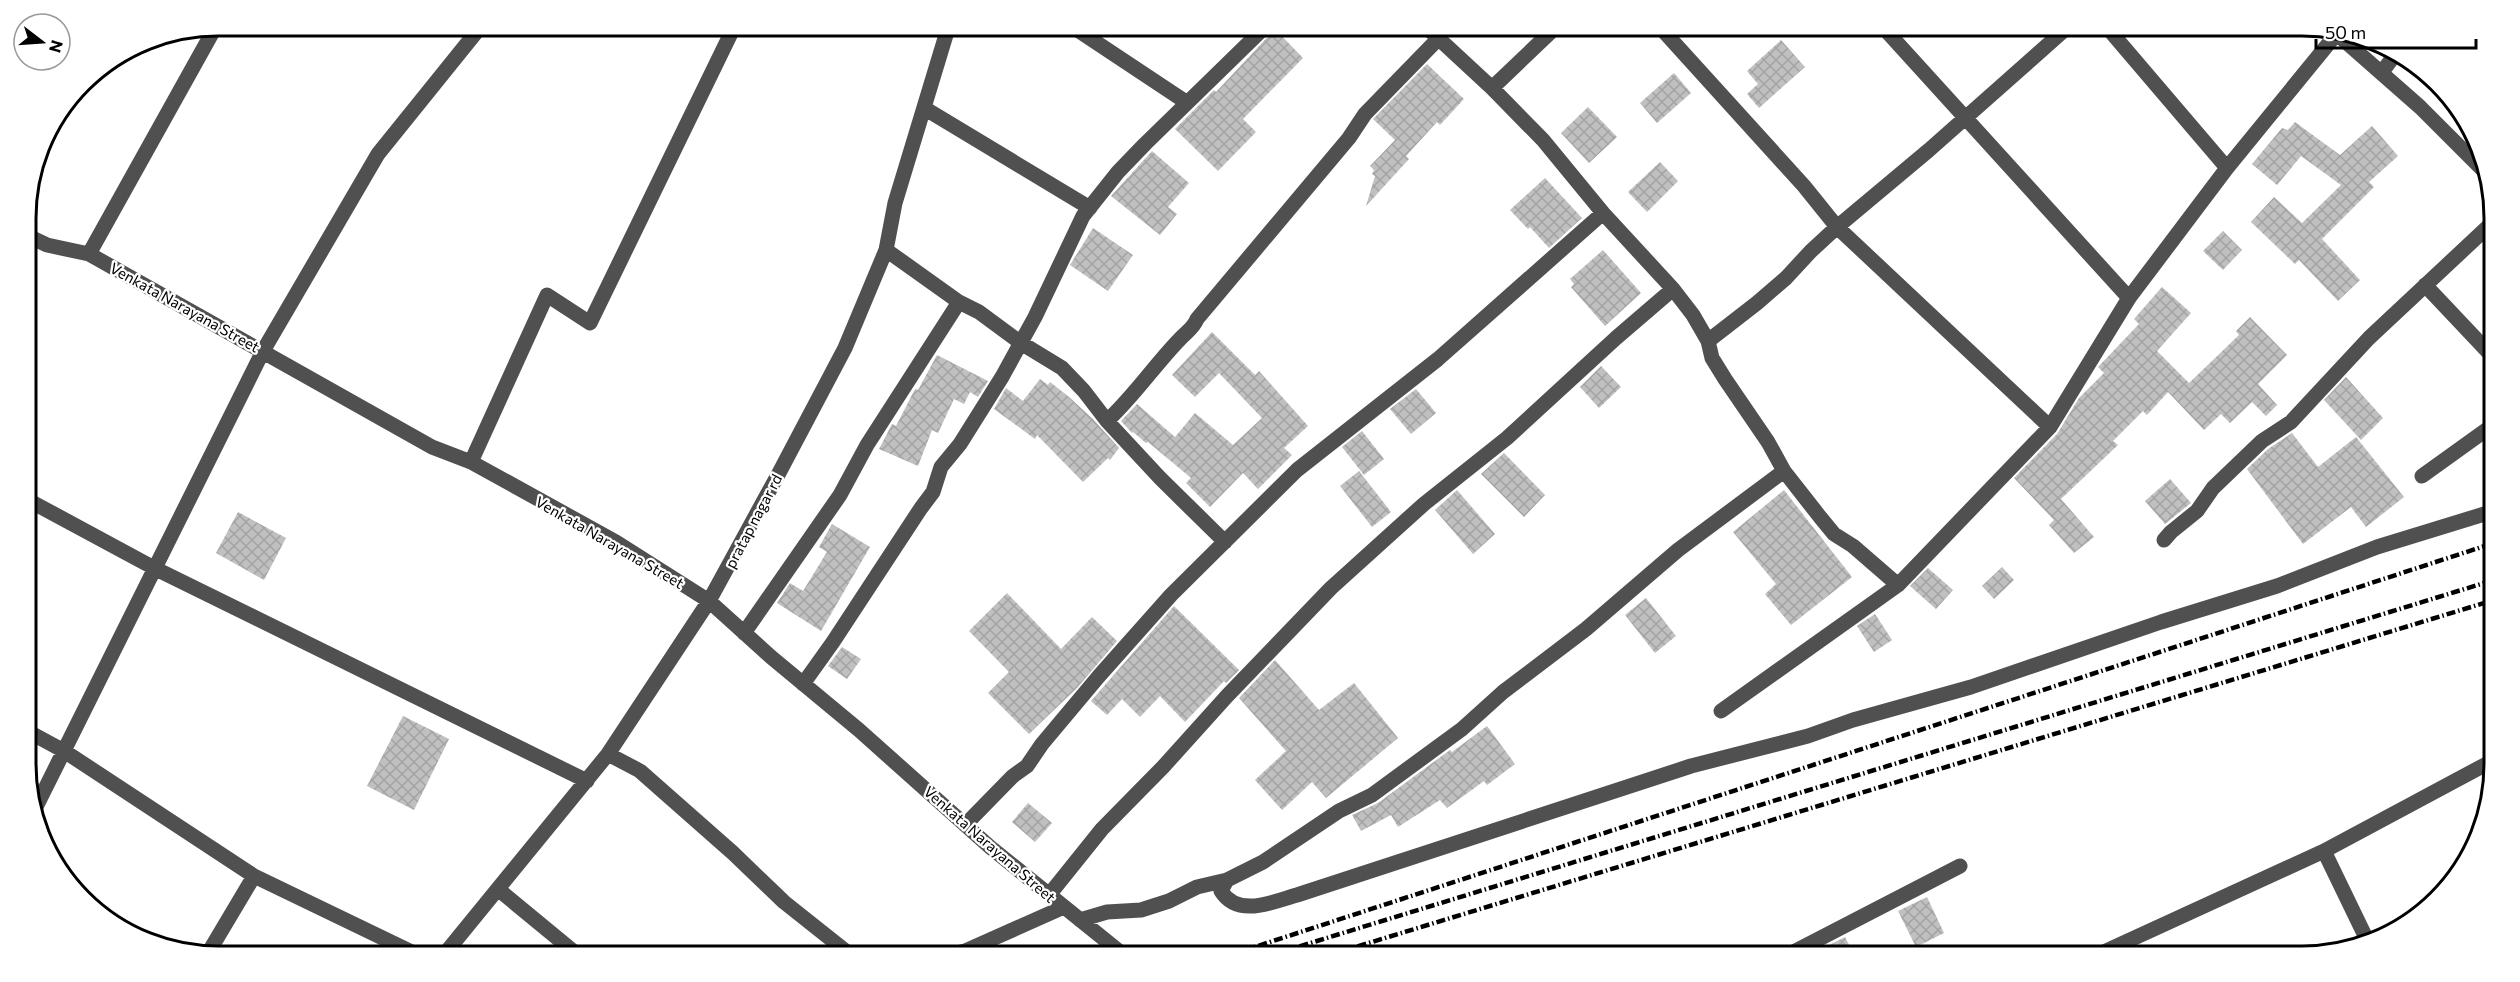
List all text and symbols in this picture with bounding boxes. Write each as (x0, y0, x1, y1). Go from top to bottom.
north arrow (12, 12, 72, 72)
scale bar (2316, 12, 2476, 50)
text: 50 m (2325, 21, 2366, 43)
text: N (46, 38, 68, 55)
street label: Venkata Narayana Street (107, 258, 263, 356)
street label: pratap nagar rd (721, 471, 785, 571)
street label: Venkata Narayana Street (533, 492, 687, 592)
street label: Venkata Narayana Street (921, 782, 1059, 906)

